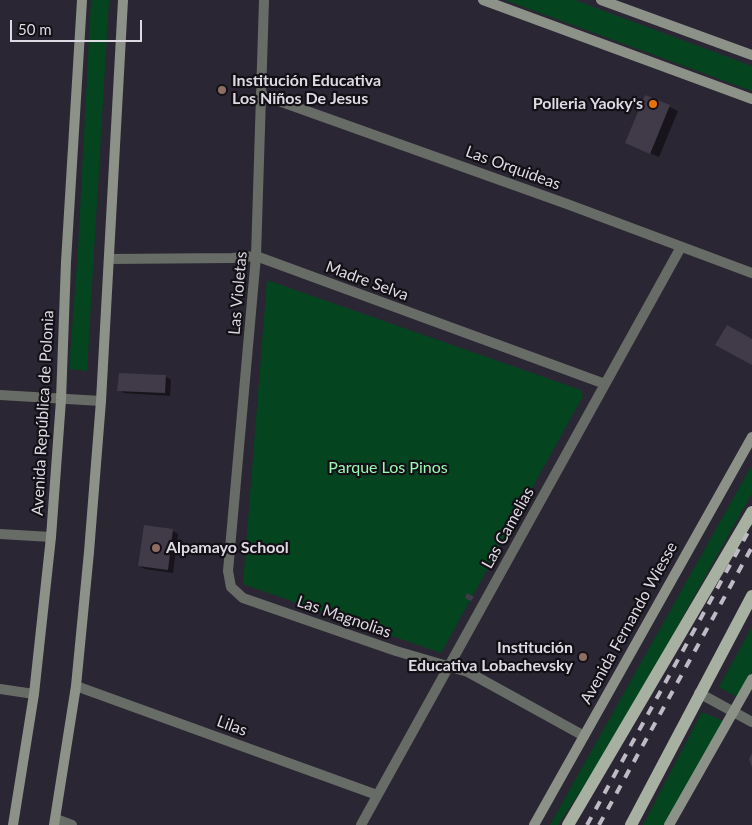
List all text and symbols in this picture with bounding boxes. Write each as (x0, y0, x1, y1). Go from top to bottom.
scale bar (12, 10, 145, 42)
text: 50 m (18, 20, 52, 38)
place label: Institución Educativa Los Niños De Jesus (232, 71, 381, 109)
marker: Institución Educativa Los Niños De Jesus (216, 84, 228, 96)
place label: Polleria Yaoky's (533, 94, 643, 114)
marker: Polleria Yaoky's (647, 98, 659, 110)
street label: Las Orquideas (463, 142, 563, 194)
street label: Las Violetas (225, 250, 251, 336)
street label: Madre Selva (323, 257, 411, 305)
street label: Avenida República de Polonia (28, 310, 58, 516)
park label: Parque Los Pinos (328, 458, 448, 478)
street label: Las Camelias (478, 484, 538, 572)
place label: Alpamayo School (166, 538, 289, 558)
street label: Avenida Fernando Wiesse (576, 539, 682, 707)
marker: Alpamayo School (150, 542, 162, 554)
street label: Las Magnolias (294, 592, 394, 642)
place label: Institución Educativa Lobachevsky (408, 638, 573, 676)
marker: Institución Educativa Lobachevsky (577, 651, 589, 663)
street label: Lilas (214, 712, 250, 740)

